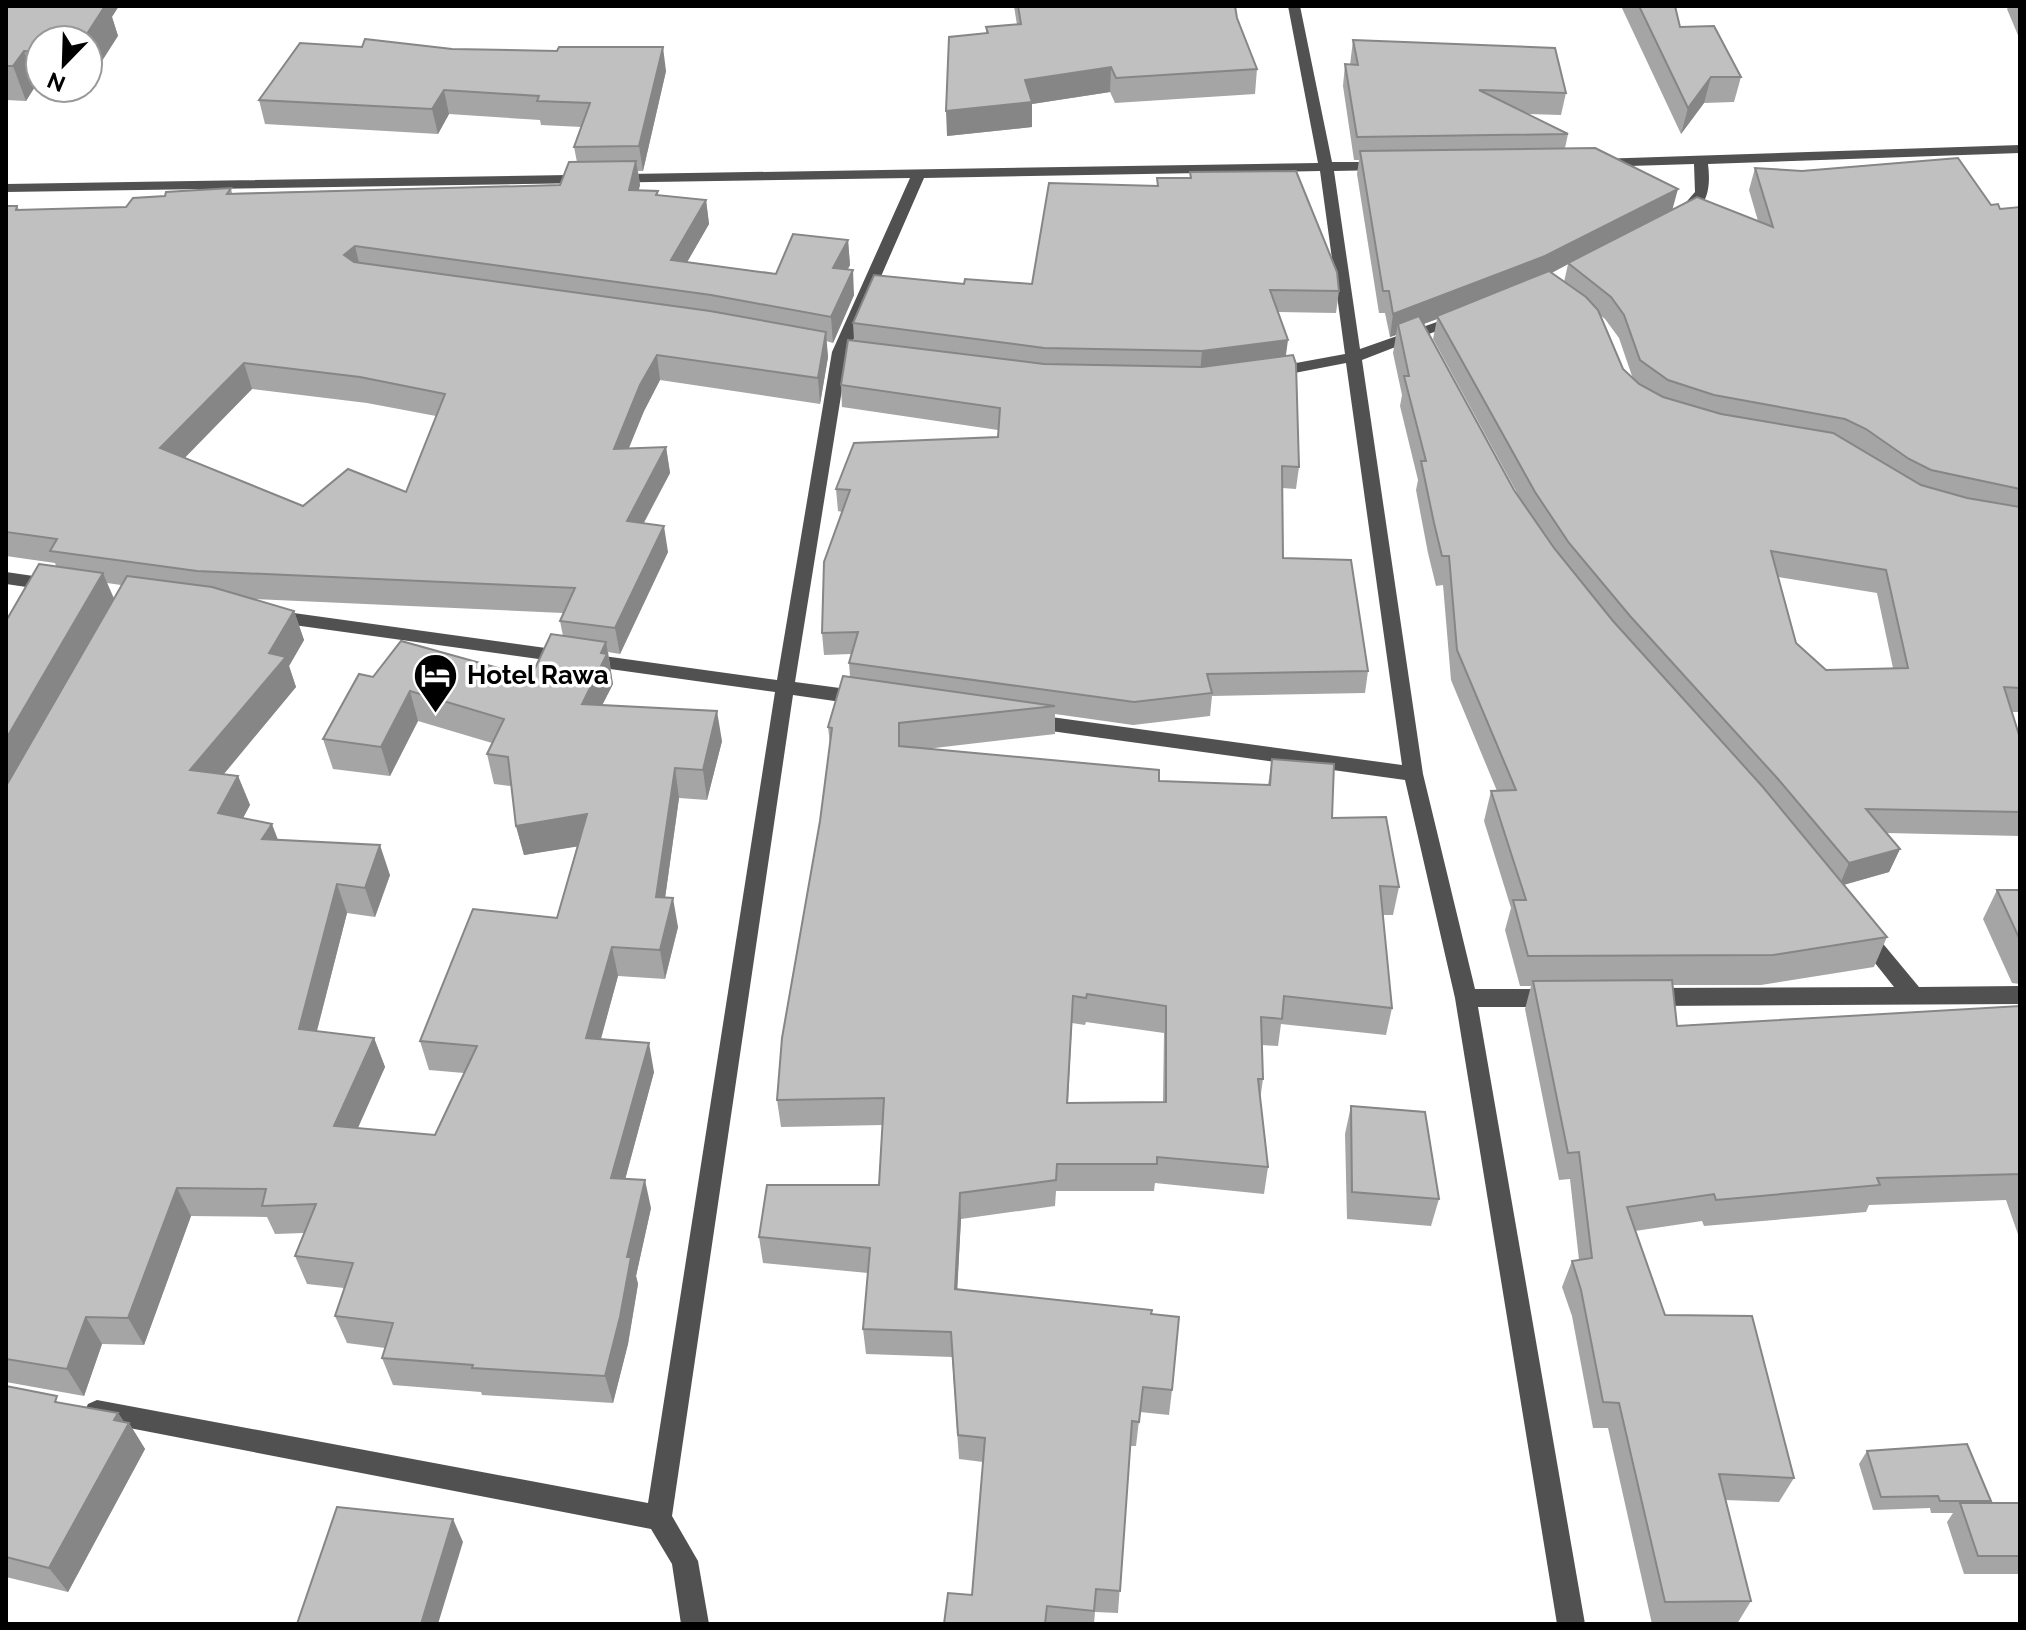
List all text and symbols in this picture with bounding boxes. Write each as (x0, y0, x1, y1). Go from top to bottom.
north arrow (24, 24, 104, 104)
text: N (43, 67, 69, 98)
hotel icon: Hotel Rawa (412, 651, 460, 714)
place label: Hotel Rawa (467, 660, 609, 690)

